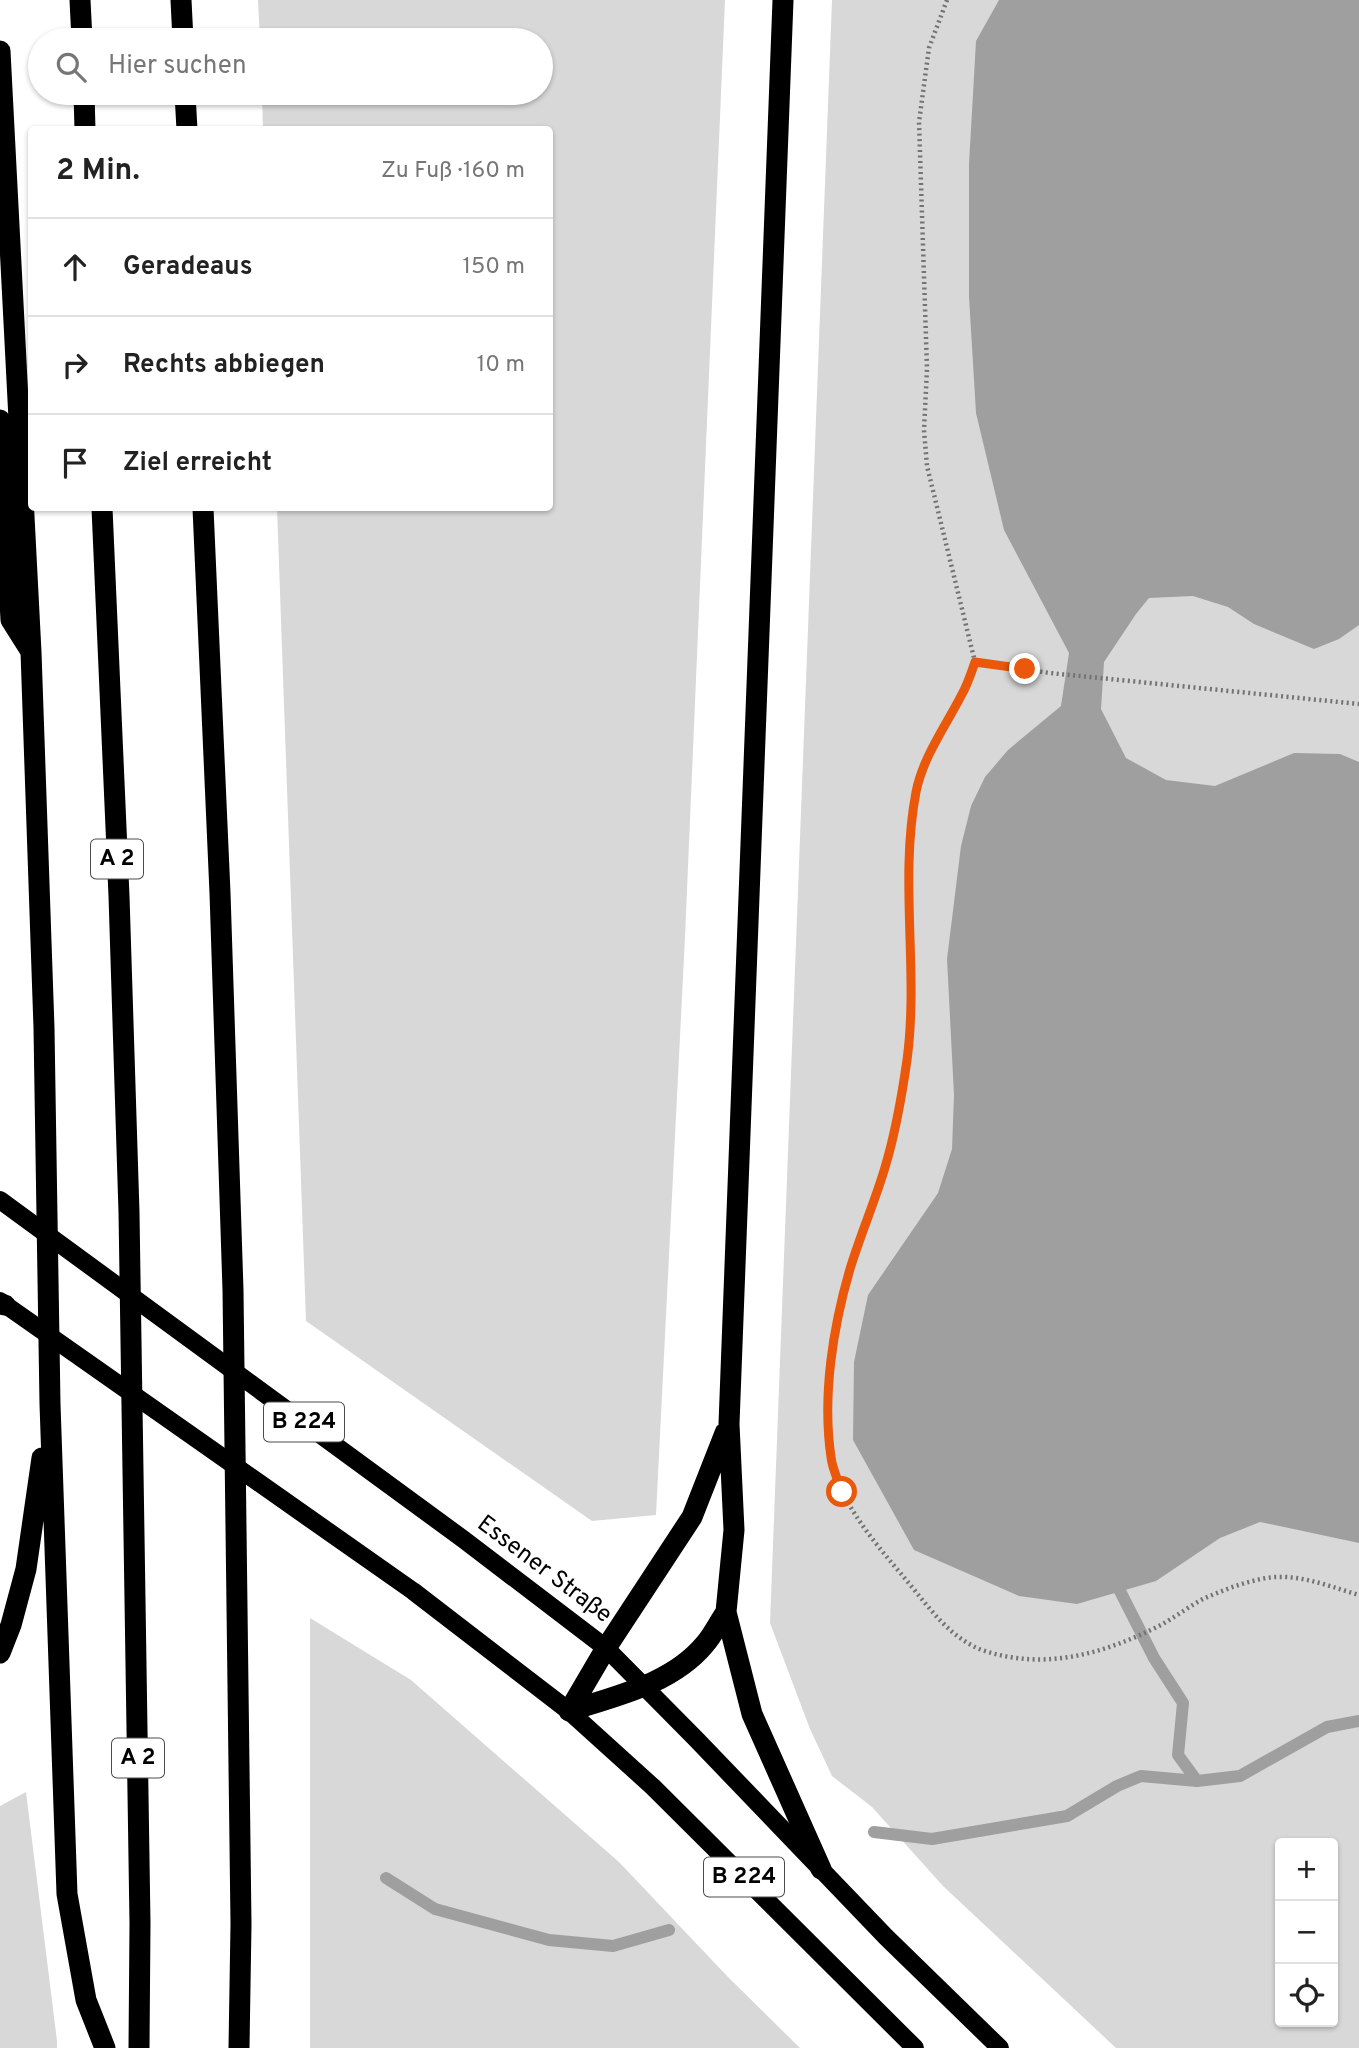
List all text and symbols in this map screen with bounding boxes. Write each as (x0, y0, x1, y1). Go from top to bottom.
search box (28, 28, 553, 105)
icon: search (52, 48, 90, 86)
text: Hier suchen (108, 50, 247, 83)
text: 2 Min. (56, 153, 140, 190)
text: Zu Fuß · 160 m (381, 157, 525, 186)
icon: ahead (56, 248, 94, 286)
text: Geradeaus (123, 251, 252, 284)
text: 150 m (463, 253, 525, 282)
icon: right (56, 346, 94, 384)
text: Rechts abbiegen (123, 349, 325, 382)
text: 10 m (477, 351, 525, 380)
icon: arrive (56, 444, 94, 482)
text: Ziel erreicht (123, 447, 272, 480)
route end (1009, 653, 1040, 684)
road number: A 2 (91, 839, 143, 878)
road number: B 224 (264, 1402, 344, 1442)
route start (826, 1476, 857, 1507)
street label: Essener Straße (471, 1509, 617, 1631)
road number: A 2 (112, 1738, 164, 1778)
map controls (1275, 1838, 1338, 2027)
button: + (1275, 1838, 1338, 1901)
road number: B 224 (704, 1858, 784, 1896)
button: − (1275, 1901, 1338, 1964)
button: locate (1275, 1964, 1338, 2027)

